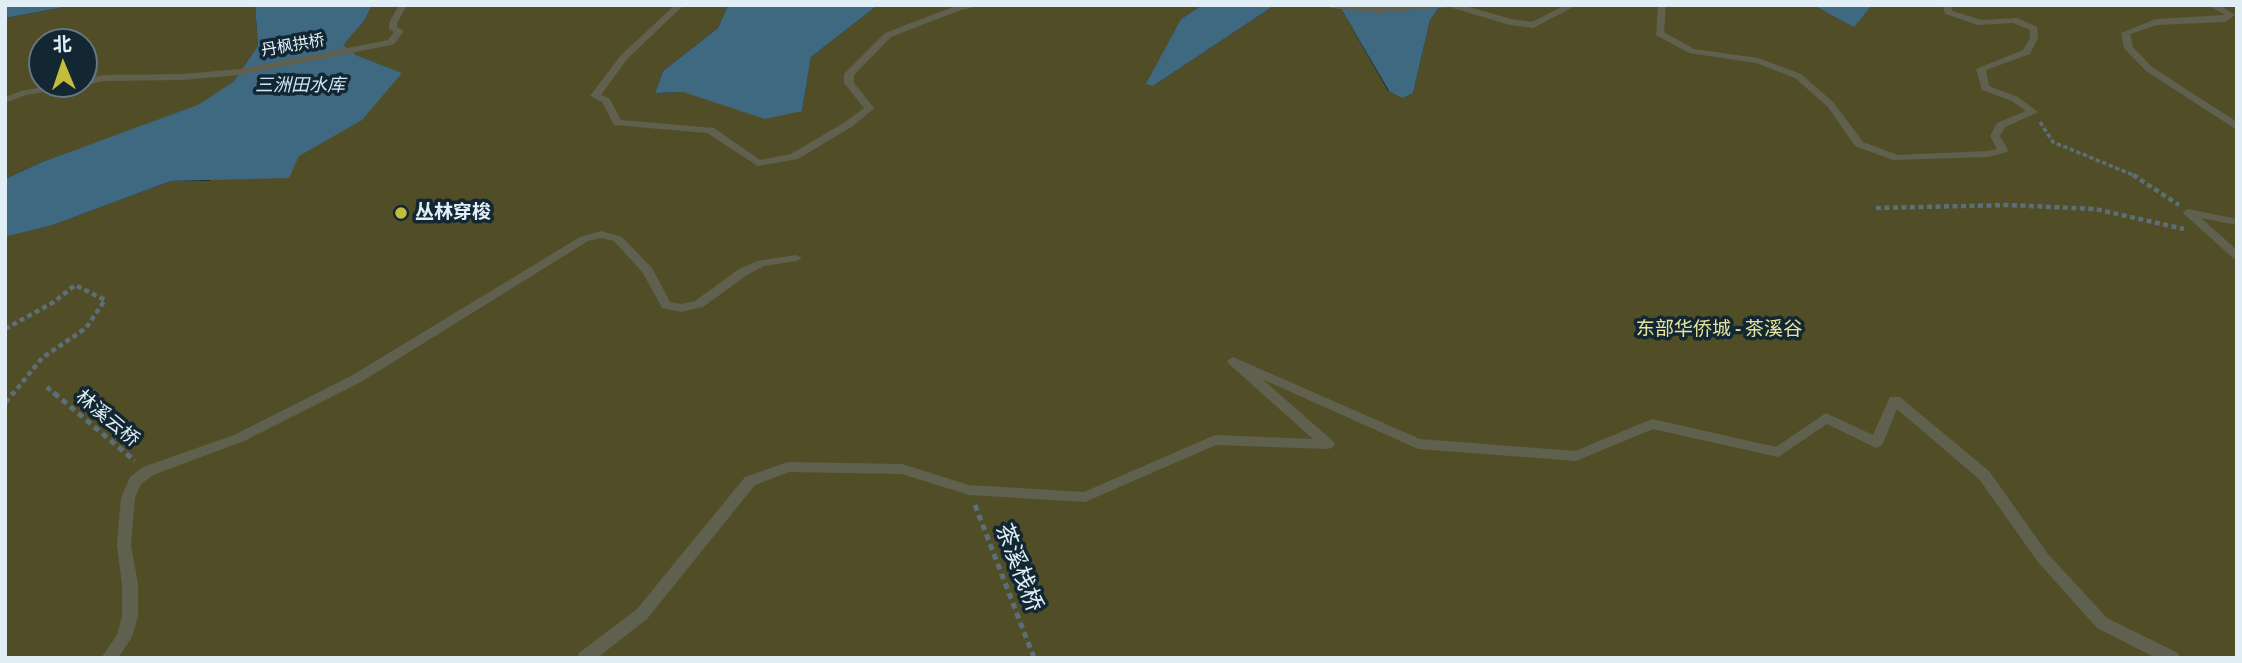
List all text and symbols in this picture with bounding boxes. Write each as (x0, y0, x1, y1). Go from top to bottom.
north arrow (28, 28, 98, 98)
text: 北 (52, 31, 72, 57)
street label: 丹枫拱桥 (260, 31, 326, 61)
water label: 三洲田水库 (255, 75, 345, 97)
place label: 丛林穿梭 (415, 202, 491, 224)
marker: 丛林穿梭 (393, 205, 409, 221)
park label: 东部华侨城 - 茶溪谷 (1636, 319, 1802, 341)
street label: 林溪云桥 (71, 386, 143, 452)
street label: 茶溪栈桥 (989, 520, 1047, 616)

